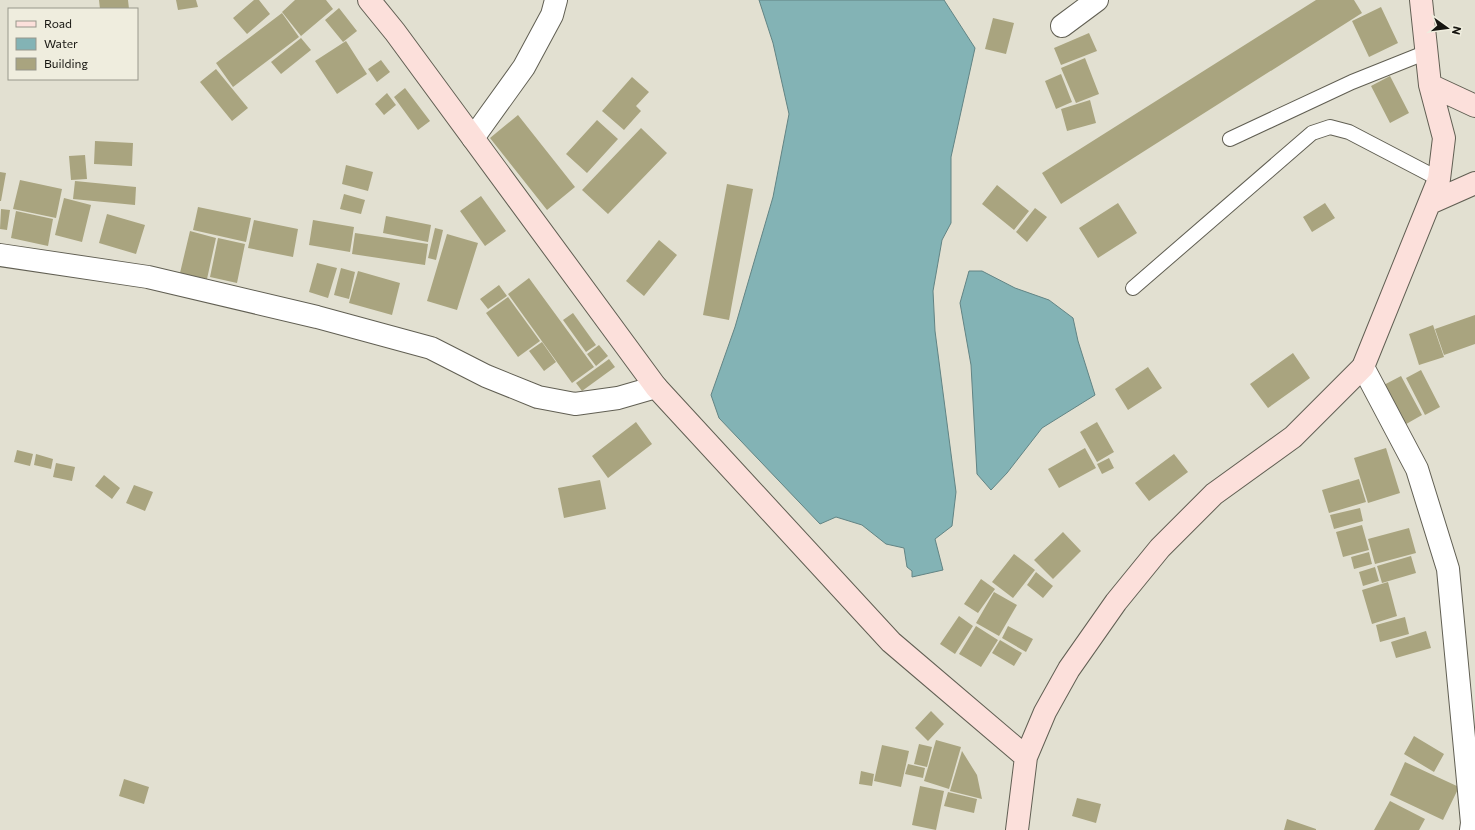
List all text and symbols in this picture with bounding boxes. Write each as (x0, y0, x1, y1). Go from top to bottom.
legend (8, 8, 138, 80)
north arrow (1427, 8, 1467, 48)
text: Road (44, 16, 72, 30)
text: N (1450, 25, 1464, 36)
text: Water (44, 36, 78, 50)
text: Building (44, 56, 88, 70)

